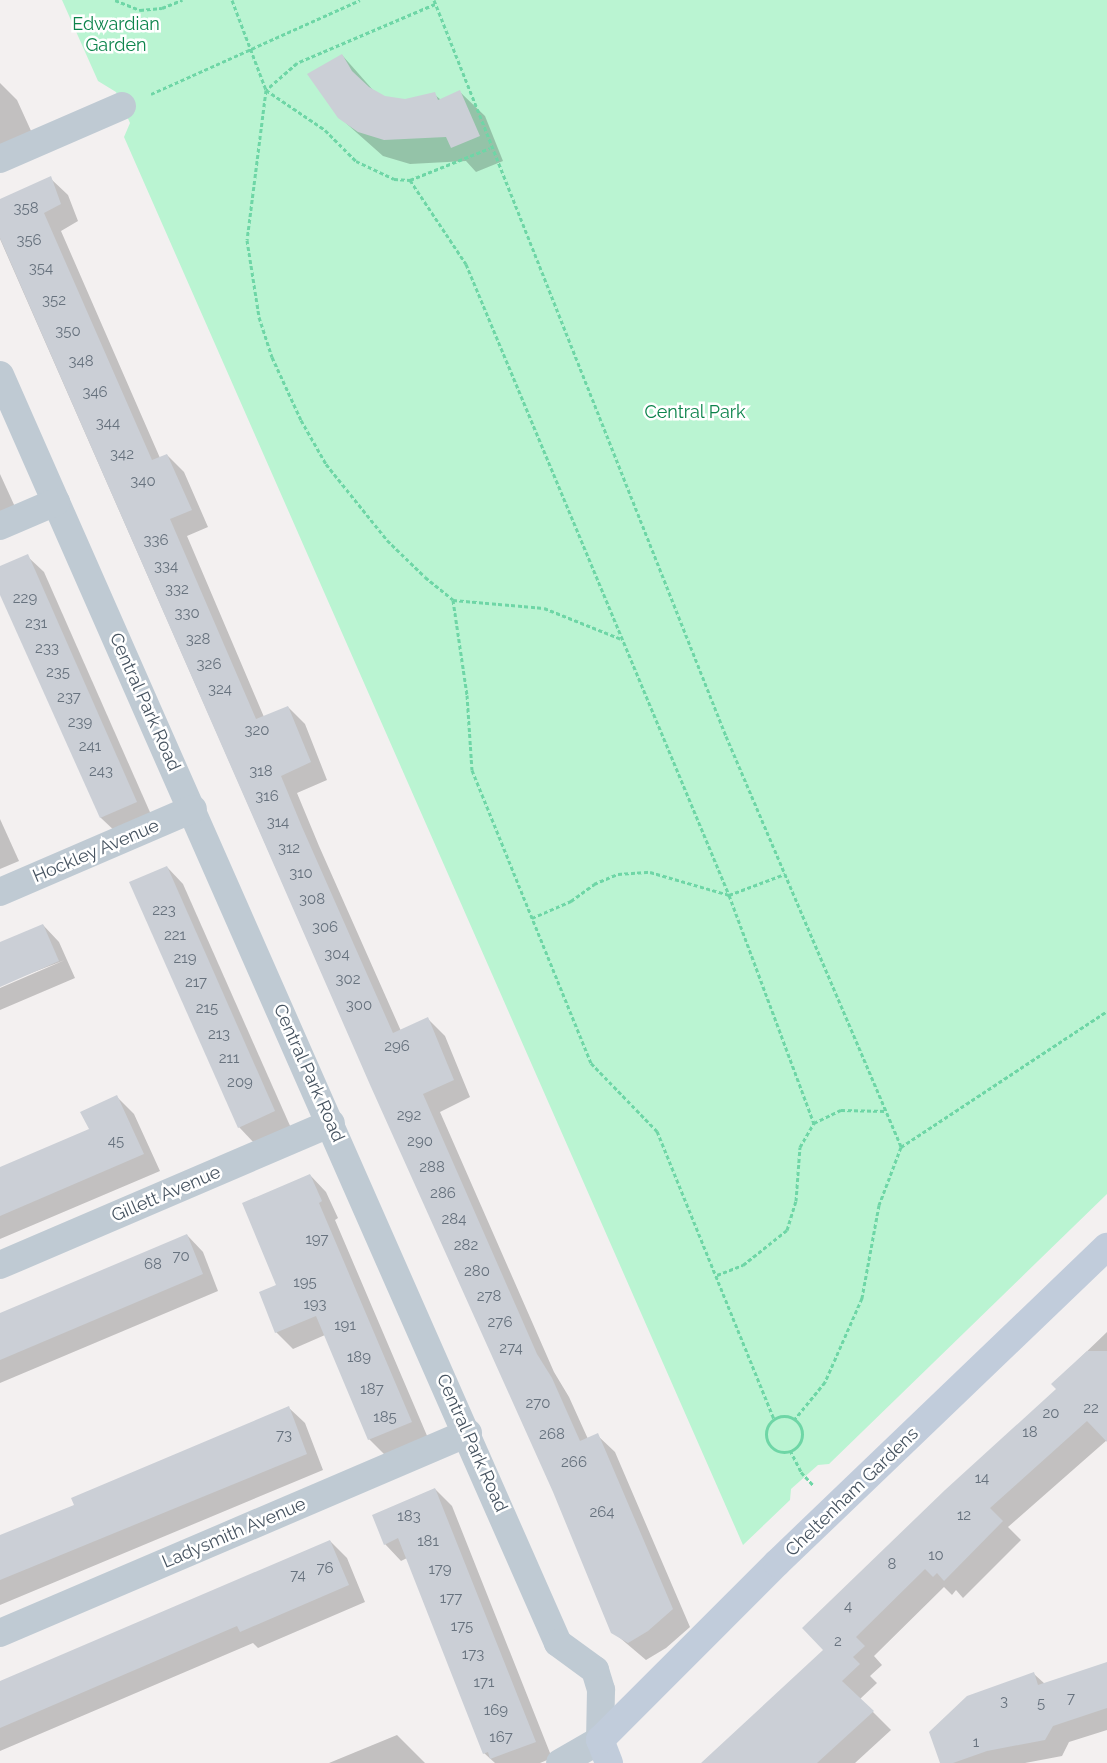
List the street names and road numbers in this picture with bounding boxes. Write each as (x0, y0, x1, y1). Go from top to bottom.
street label: Central Park Road (105, 629, 185, 775)
street label: Hockley Avenue (29, 814, 163, 888)
street label: Central Park Road (269, 1000, 349, 1146)
street label: Gillett Avenue (108, 1161, 224, 1227)
street label: Central Park Road (432, 1370, 512, 1516)
street label: Cheltenham Gardens (781, 1423, 923, 1561)
street label: Ladysmith Avenue (159, 1493, 309, 1573)

